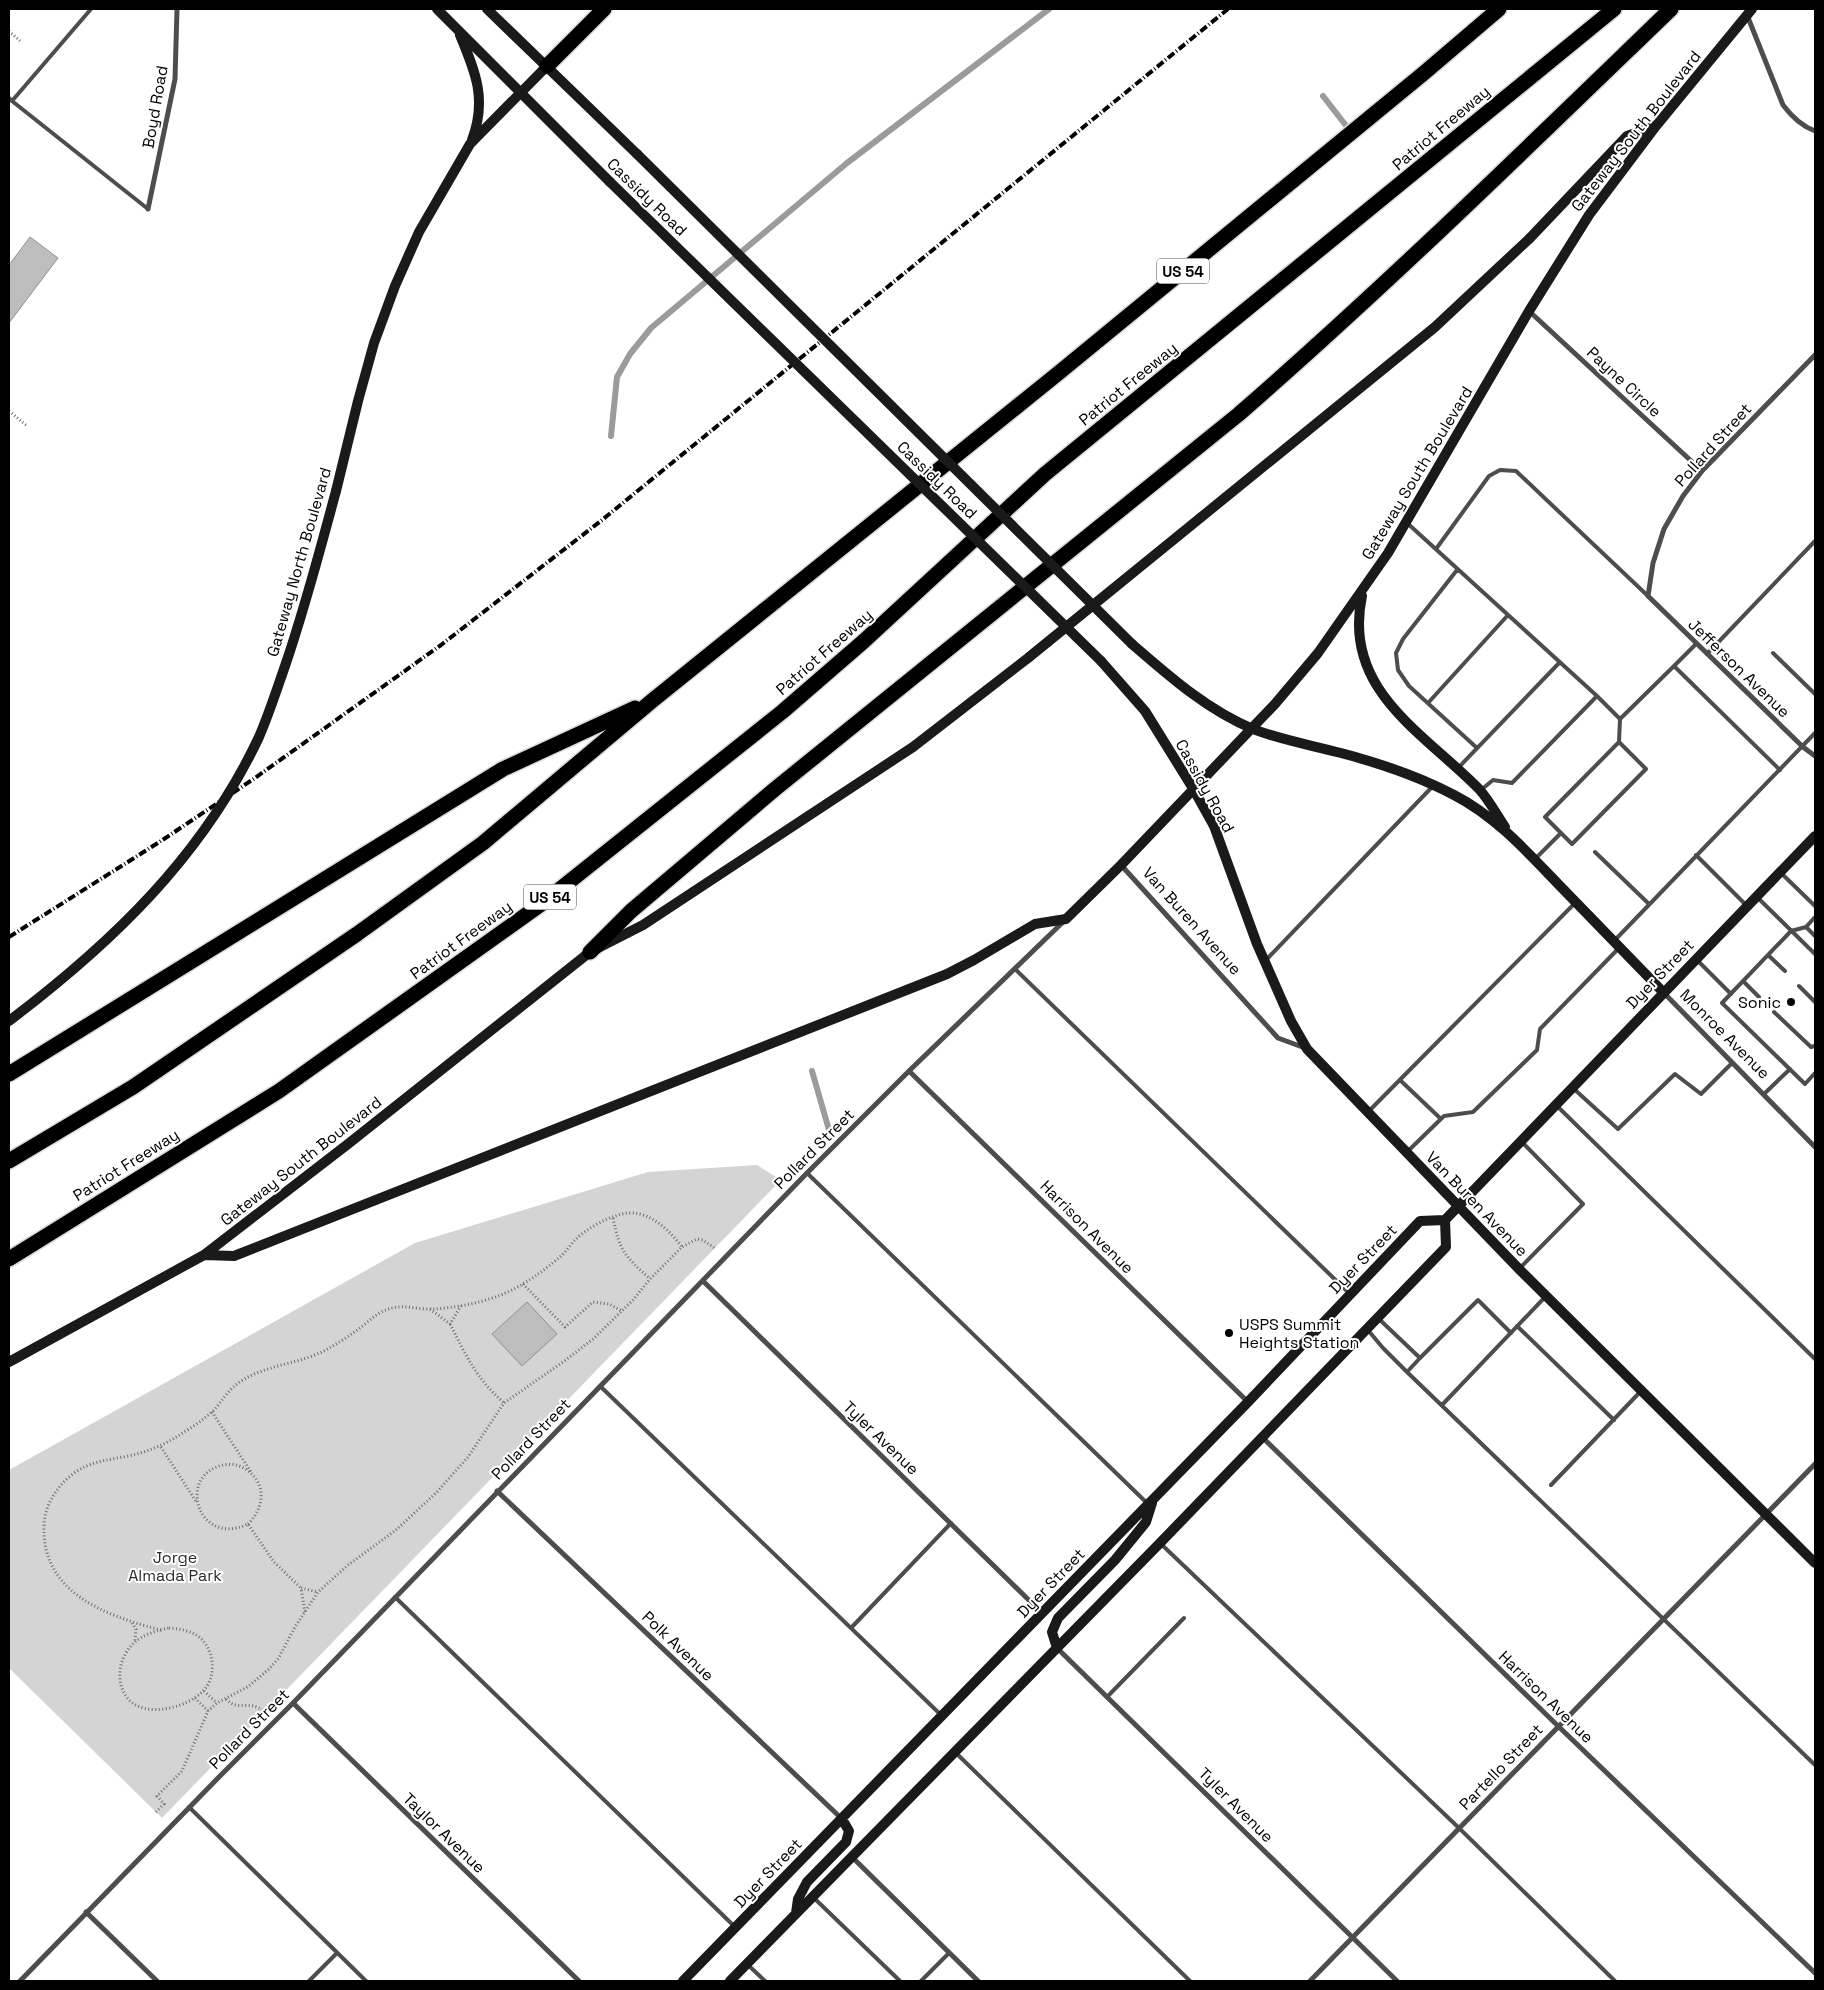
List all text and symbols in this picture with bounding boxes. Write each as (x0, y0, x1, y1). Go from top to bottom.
street label: Gateway South Boulevard (1566, 46, 1706, 216)
street label: Boyd Road (137, 64, 173, 150)
street label: Patriot Freeway (1388, 81, 1494, 175)
street label: Cassidy Road (602, 153, 692, 241)
road number: US 54 (1157, 258, 1209, 284)
street label: Patriot Freeway (1074, 338, 1182, 430)
street label: Payne Circle (1582, 342, 1666, 422)
street label: Gateway South Boulevard (1357, 382, 1477, 564)
street label: Pollard Street (1670, 399, 1756, 491)
street label: Cassidy Road (892, 436, 982, 524)
street label: Gateway North Boulevard (262, 465, 336, 659)
street label: Patriot Freeway (771, 604, 877, 700)
street label: Jefferson Avenue (1684, 614, 1794, 722)
street label: Cassidy Road (1171, 736, 1239, 836)
street label: Van Buren Avenue (1138, 863, 1246, 979)
road number: US 54 (524, 884, 576, 910)
street label: Patriot Freeway (406, 896, 516, 984)
street label: Dyer Street (1622, 935, 1698, 1013)
street label: Monroe Avenue (1675, 984, 1775, 1084)
place label: Sonic (1738, 992, 1781, 1013)
marker: Sonic (1785, 996, 1797, 1008)
street label: Gateway South Boulevard (216, 1091, 386, 1231)
street label: Pollard Street (769, 1104, 859, 1194)
street label: Patriot Freeway (69, 1124, 183, 1206)
street label: Van Buren Avenue (1421, 1147, 1533, 1261)
street label: Harrison Avenue (1036, 1176, 1138, 1278)
street label: Dyer Street (1325, 1220, 1401, 1298)
place label: USPS Summit Heights Station (1239, 1314, 1359, 1353)
marker: USPS Summit Heights Station (1223, 1327, 1235, 1339)
street label: Pollard Street (487, 1394, 575, 1484)
street label: Tyler Avenue (839, 1396, 923, 1480)
street label: Dyer Street (1013, 1544, 1089, 1622)
park label: Jorge Almada Park (128, 1547, 222, 1586)
street label: Polk Avenue (638, 1606, 718, 1686)
street label: Harrison Avenue (1494, 1646, 1598, 1748)
street label: Pollard Street (204, 1684, 294, 1774)
street label: Partello Street (1455, 1719, 1547, 1815)
street label: Tyler Avenue (1194, 1763, 1278, 1847)
street label: Taylor Avenue (398, 1788, 490, 1878)
street label: Dyer Street (730, 1834, 806, 1912)

